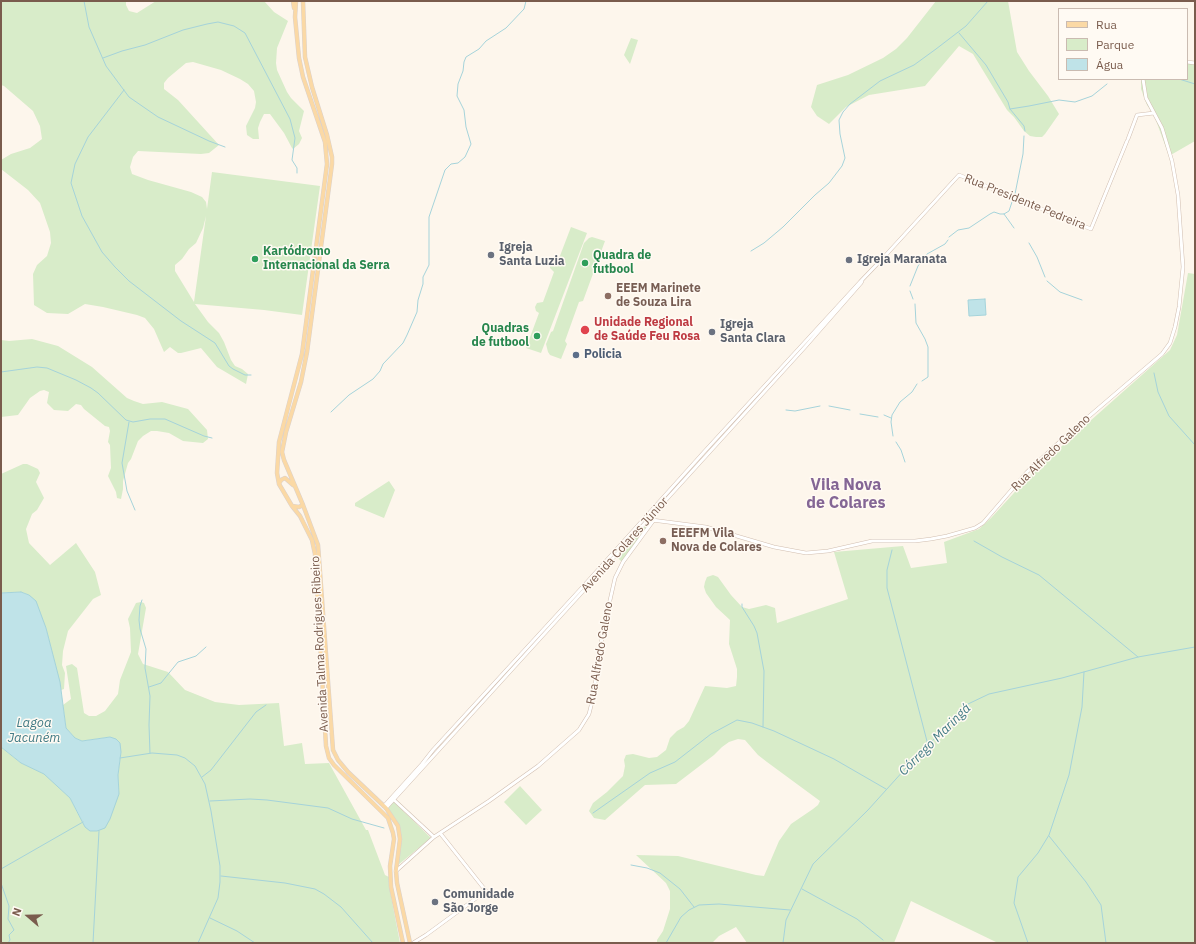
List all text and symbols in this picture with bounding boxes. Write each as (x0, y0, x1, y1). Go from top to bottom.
legend (1058, 8, 1188, 80)
text: Rua (1096, 17, 1117, 32)
text: Parque (1096, 37, 1134, 52)
text: Água (1096, 57, 1123, 72)
street label: Rua Presidente Pedreira (962, 171, 1088, 233)
place label: Igreja Santa Luzia (499, 241, 565, 269)
place label: Kartódromo Internacional da Serra (263, 245, 390, 273)
place label: Quadra de futbool (593, 249, 651, 277)
marker: Igreja Santa Luzia (486, 250, 496, 260)
place label: Igreja Maranata (857, 253, 947, 267)
marker: Kartódromo Internacional da Serra (250, 254, 260, 264)
marker: Igreja Maranata (844, 255, 854, 265)
marker: Quadra de futbool (580, 258, 590, 268)
place label: EEEM Marinete de Souza Lira (616, 282, 701, 310)
marker: EEEM Marinete de Souza Lira (603, 291, 613, 301)
place label: Unidade Regional de Saúde Feu Rosa (594, 316, 700, 344)
place label: Igreja Santa Clara (720, 318, 786, 346)
place label: Quadras de futbool (472, 322, 529, 350)
marker: Unidade Regional de Saúde Feu Rosa (579, 324, 591, 336)
marker: Igreja Santa Clara (707, 327, 717, 337)
marker: Quadras de futbool (532, 331, 542, 341)
place label: Policia (584, 348, 622, 362)
marker: Policia (571, 350, 581, 360)
street label: Rua Alfredo Galeno (1009, 412, 1093, 494)
district label: Vila Nova de Colares (806, 475, 886, 513)
street label: Avenida Colares Júnior (578, 494, 672, 596)
place label: EEEFM Vila Nova de Colares (671, 527, 762, 555)
marker: EEEFM Vila Nova de Colares (658, 536, 668, 546)
street label: Avenida Talma Rodrigues Ribeiro (308, 555, 332, 733)
street label: Rua Alfredo Galeno (584, 600, 616, 706)
water label: Córrego Maringá (896, 701, 974, 779)
water label: Lagoa Jacuném (8, 715, 60, 746)
place label: Comunidade São Jorge (443, 888, 514, 916)
north arrow (8, 896, 48, 936)
marker: Comunidade São Jorge (430, 897, 440, 907)
text: N (9, 906, 25, 918)

